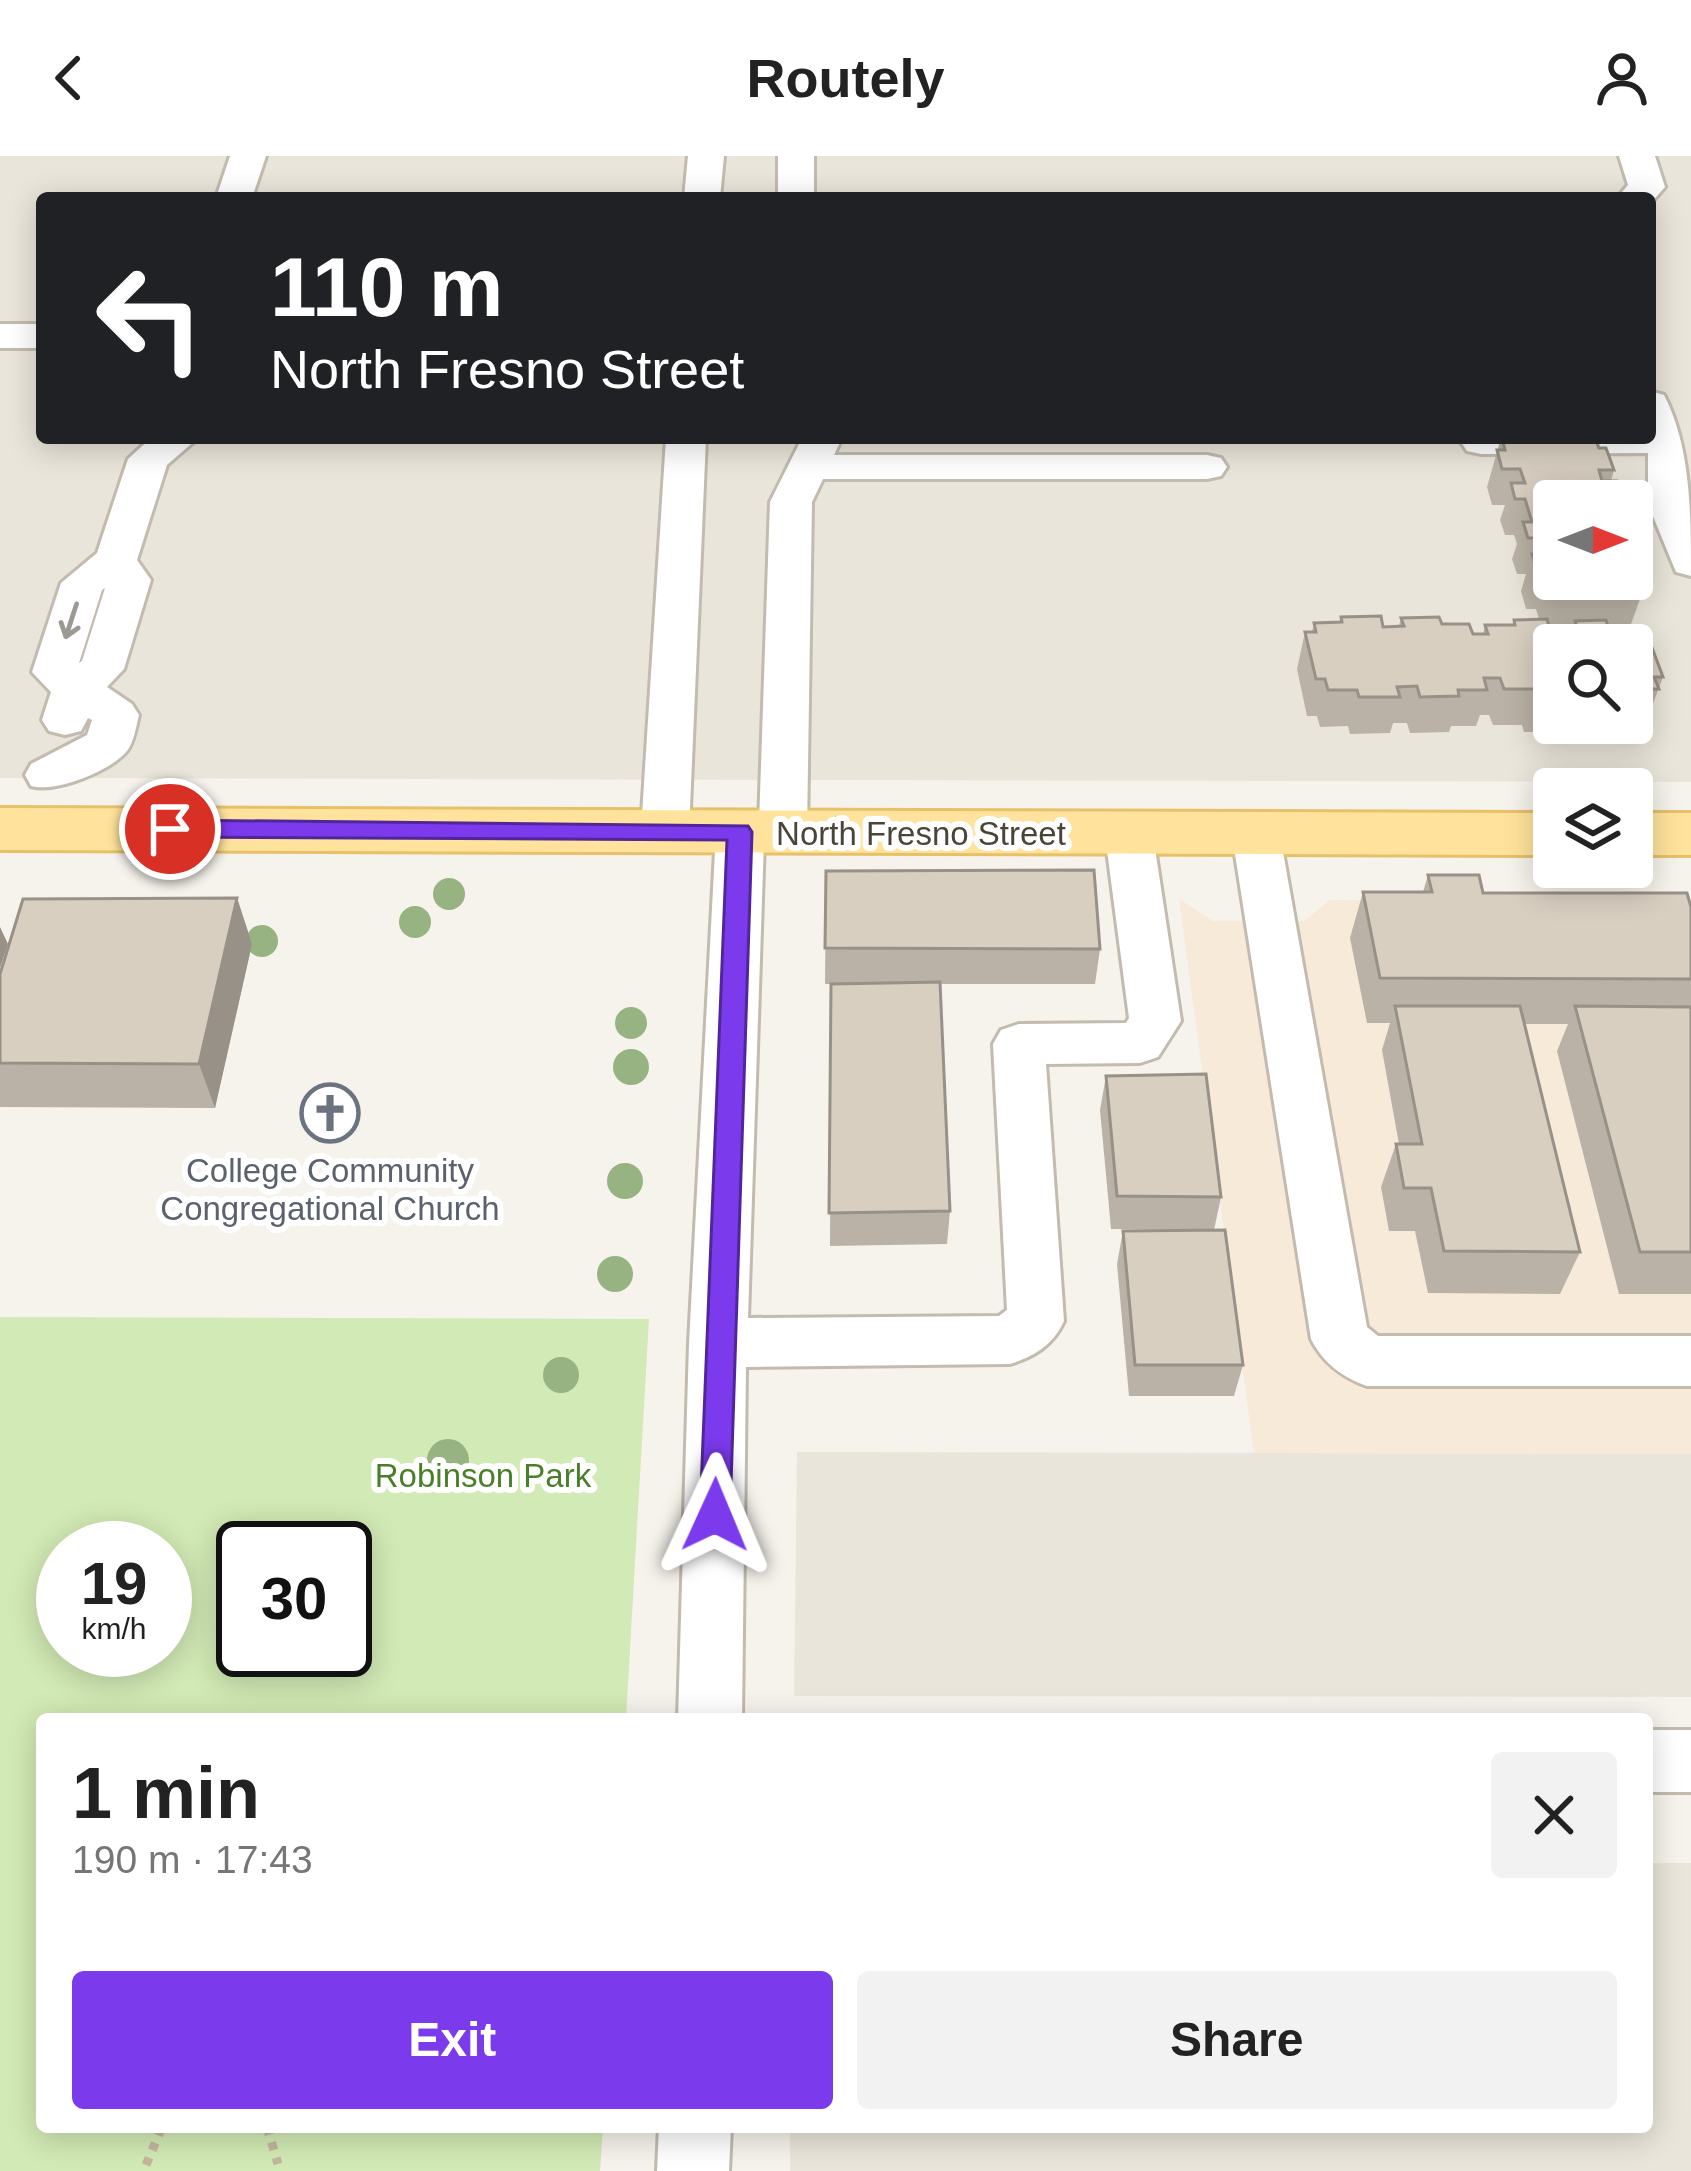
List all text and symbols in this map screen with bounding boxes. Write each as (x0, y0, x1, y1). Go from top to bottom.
icon: back (36, 45, 102, 111)
icon: person (1589, 45, 1655, 111)
text: Routely (746, 48, 945, 108)
icon: left (72, 240, 228, 396)
text: 110 m (270, 240, 504, 334)
text: North Fresno Street (270, 339, 744, 399)
north arrow (1533, 480, 1653, 600)
map controls (1533, 480, 1653, 888)
one-way arrow (58, 601, 80, 639)
button: search (1533, 624, 1653, 744)
button: layers (1533, 768, 1653, 888)
pin (119, 778, 221, 880)
icon: arrive (137, 796, 203, 862)
street label: North Fresno Street (776, 815, 1066, 852)
church icon: College Community Congregational Church (299, 1082, 361, 1144)
place label: College Community Congregational Church (160, 1152, 500, 1227)
position arrow (652, 1452, 778, 1578)
park label: Robinson Park (375, 1457, 592, 1494)
speed limit sign: 30 (216, 1521, 372, 1677)
text: 19 (81, 1550, 147, 1617)
text: km/h (81, 1612, 147, 1645)
button: close (1491, 1752, 1617, 1878)
text: 1 min (72, 1753, 260, 1833)
text: 190 m · 17:43 (72, 1838, 313, 1881)
button: Exit (72, 1971, 833, 2109)
button: Share (857, 1971, 1617, 2109)

